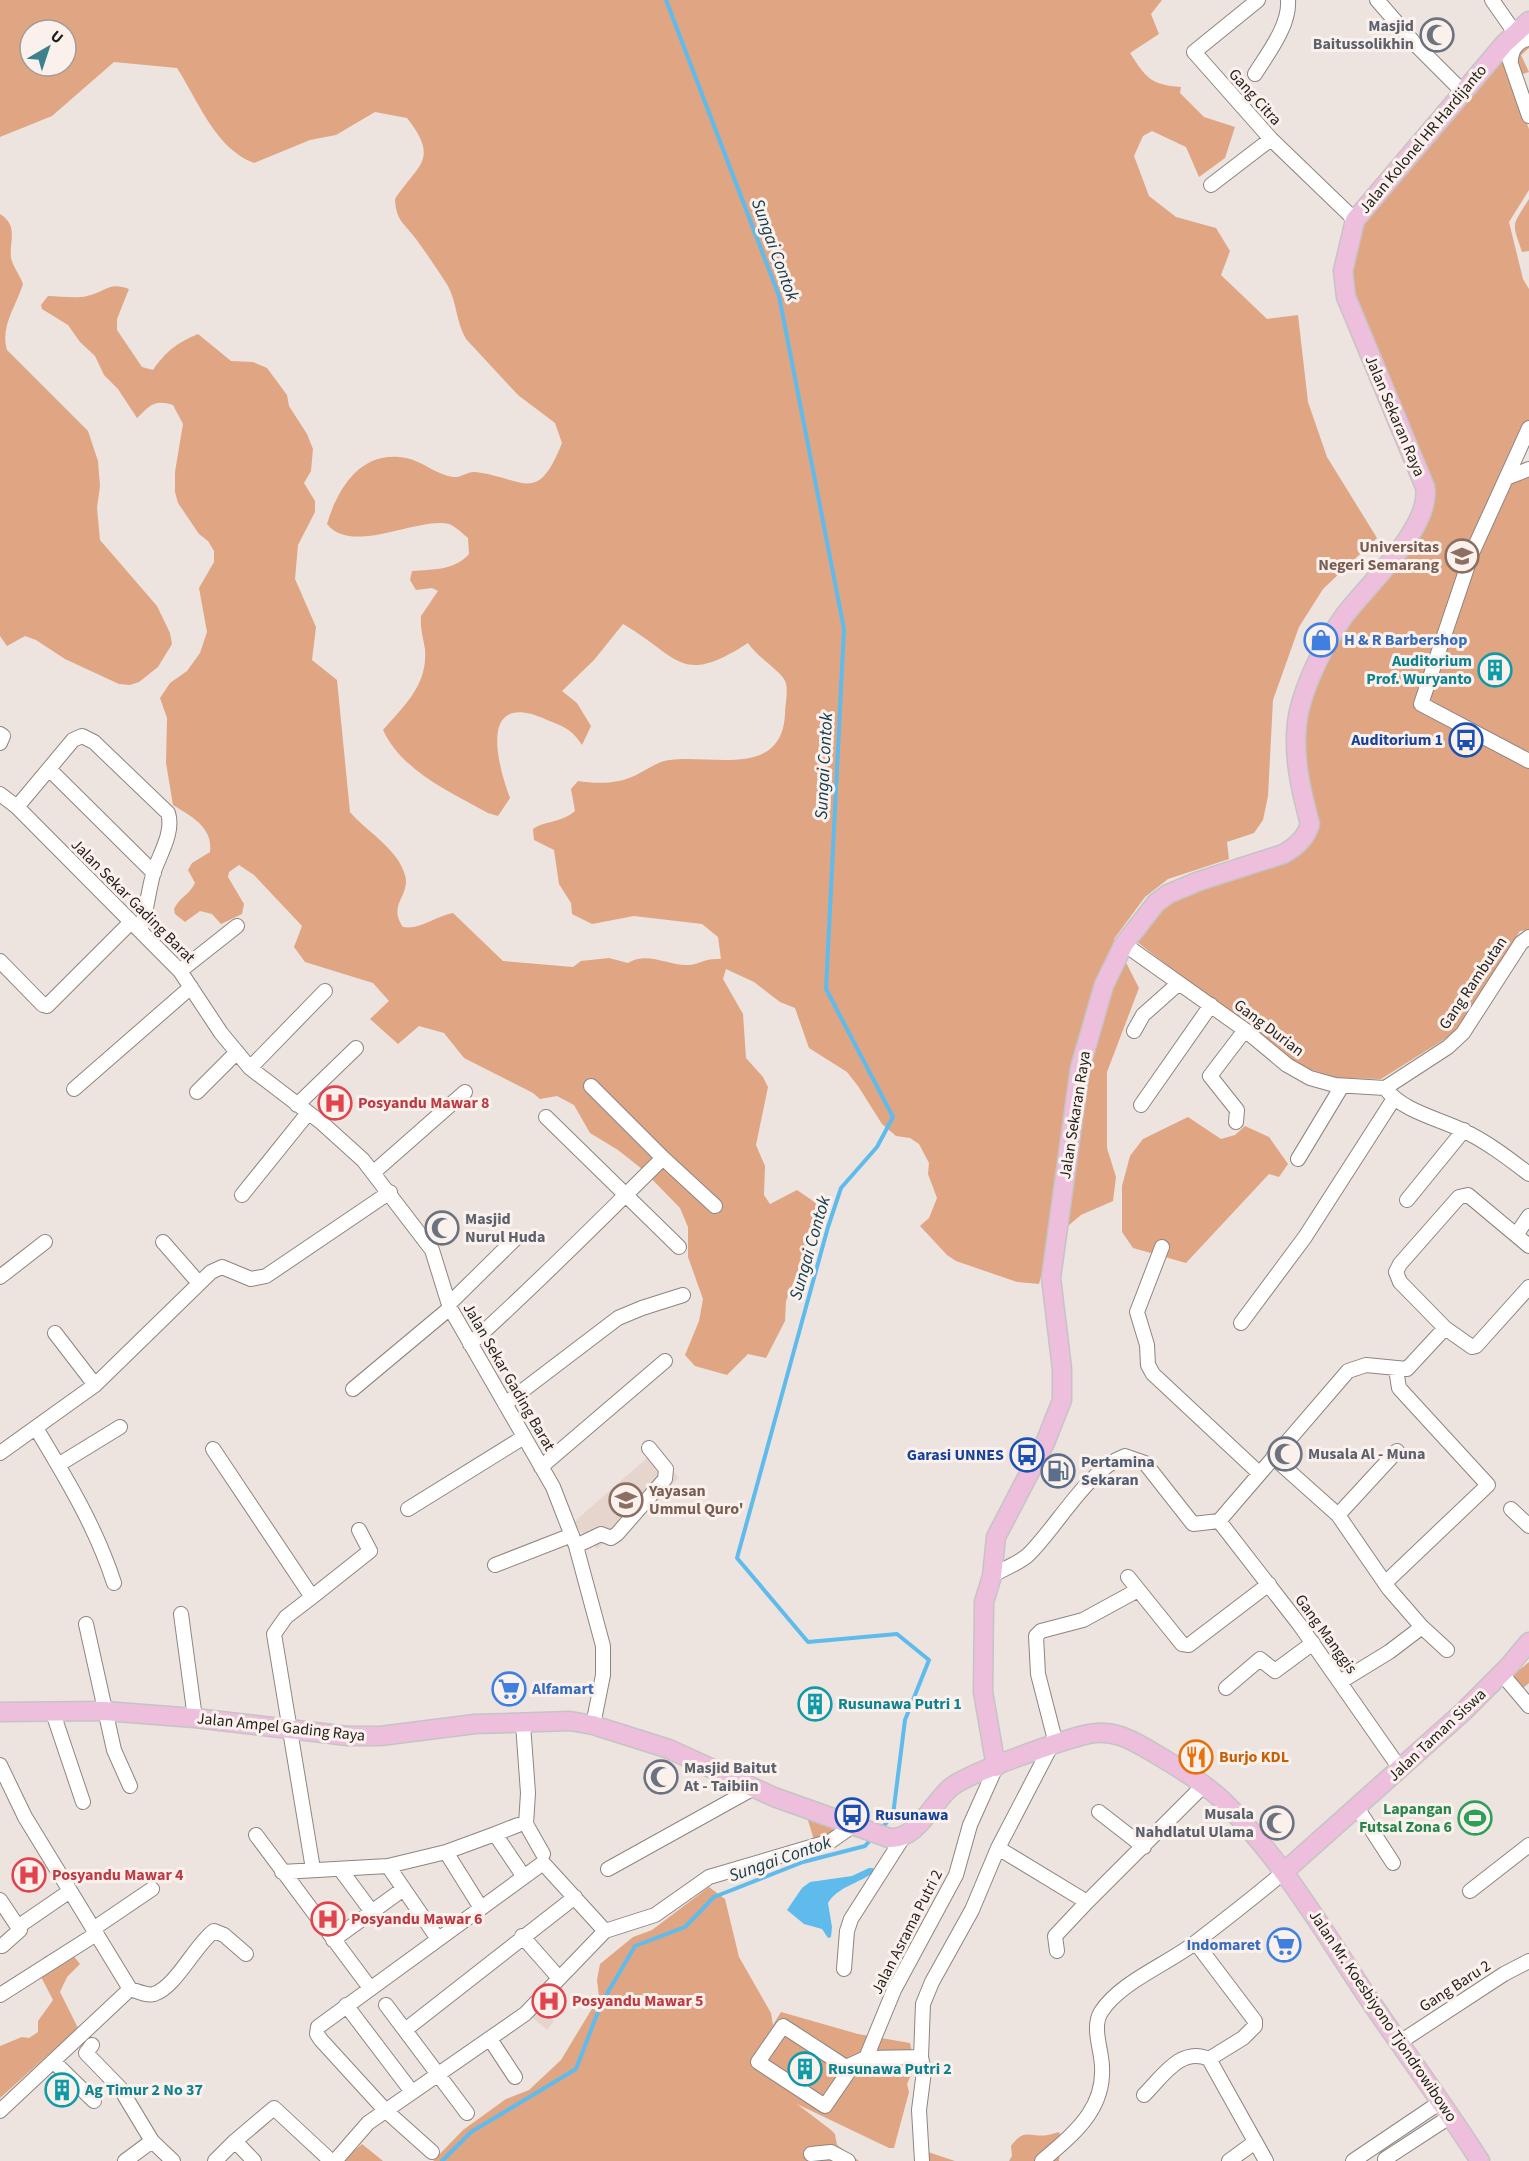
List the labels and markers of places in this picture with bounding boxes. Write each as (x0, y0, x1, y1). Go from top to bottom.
place label: Masjid Baitussolikhin (1313, 15, 1414, 55)
mosque icon: Masjid Baitussolikhin (1419, 17, 1455, 53)
place label: Universitas Negeri Semarang (1318, 536, 1439, 576)
school or university icon: Universitas Negeri Semarang (1444, 538, 1480, 574)
shop icon: H & R Barbershop (1303, 622, 1339, 658)
place label: H & R Barbershop (1344, 629, 1467, 651)
place label: Auditorium Prof. Wuryanto (1366, 650, 1472, 690)
building icon: Auditorium Prof. Wuryanto (1477, 652, 1513, 688)
bus stop icon: Auditorium 1 (1448, 722, 1484, 758)
place label: Auditorium 1 (1350, 729, 1443, 751)
hospital icon: Posyandu Mawar 8 (317, 1085, 353, 1121)
place label: Posyandu Mawar 8 (358, 1092, 489, 1114)
place label: Masjid Nurul Huda (465, 1208, 545, 1248)
mosque icon: Masjid Nurul Huda (424, 1210, 460, 1246)
mosque icon: Musala Al - Muna (1267, 1436, 1303, 1472)
bus stop icon: Garasi UNNES (1009, 1437, 1045, 1473)
place label: Musala Al - Muna (1308, 1443, 1425, 1465)
place label: Garasi UNNES (907, 1444, 1004, 1466)
place label: Pertamina Sekaran (1081, 1451, 1155, 1491)
fuel station icon: Pertamina Sekaran (1040, 1453, 1076, 1489)
place label: Yayasan Ummul Quro' (648, 1480, 744, 1520)
school or university icon: Yayasan Ummul Quro' (608, 1482, 644, 1518)
supermarket icon: Alfamart (491, 1671, 527, 1707)
place label: Alfamart (531, 1678, 594, 1700)
building icon: Rusunawa Putri 1 (797, 1686, 833, 1722)
place label: Rusunawa Putri 1 (838, 1693, 962, 1715)
restaurant icon: Burjo KDL (1178, 1739, 1214, 1775)
place label: Burjo KDL (1219, 1746, 1289, 1768)
place label: Masjid Baitut At - Taibiin (683, 1757, 777, 1797)
mosque icon: Masjid Baitut At - Taibiin (643, 1759, 679, 1795)
bus stop icon: Rusunawa (834, 1797, 870, 1833)
place label: Lapangan Futsal Zona 6 (1359, 1798, 1452, 1838)
sports icon: Lapangan Futsal Zona 6 (1457, 1800, 1493, 1836)
place label: Musala Nahdlatul Ulama (1135, 1803, 1254, 1843)
place label: Rusunawa (875, 1804, 948, 1826)
mosque icon: Musala Nahdlatul Ulama (1259, 1805, 1295, 1841)
hospital icon: Posyandu Mawar 4 (11, 1857, 47, 1893)
place label: Posyandu Mawar 4 (52, 1864, 184, 1886)
hospital icon: Posyandu Mawar 6 (310, 1901, 346, 1937)
place label: Posyandu Mawar 6 (351, 1908, 482, 1930)
supermarket icon: Indomaret (1266, 1927, 1302, 1963)
place label: Indomaret (1186, 1934, 1261, 1956)
hospital icon: Posyandu Mawar 5 (531, 1983, 567, 2019)
place label: Posyandu Mawar 5 (572, 1990, 703, 2012)
building icon: Rusunawa Putri 2 (787, 2051, 823, 2087)
place label: Rusunawa Putri 2 (828, 2058, 952, 2080)
building icon: Ag Timur 2 No 37 (44, 2072, 80, 2108)
place label: Ag Timur 2 No 37 (84, 2079, 203, 2101)

